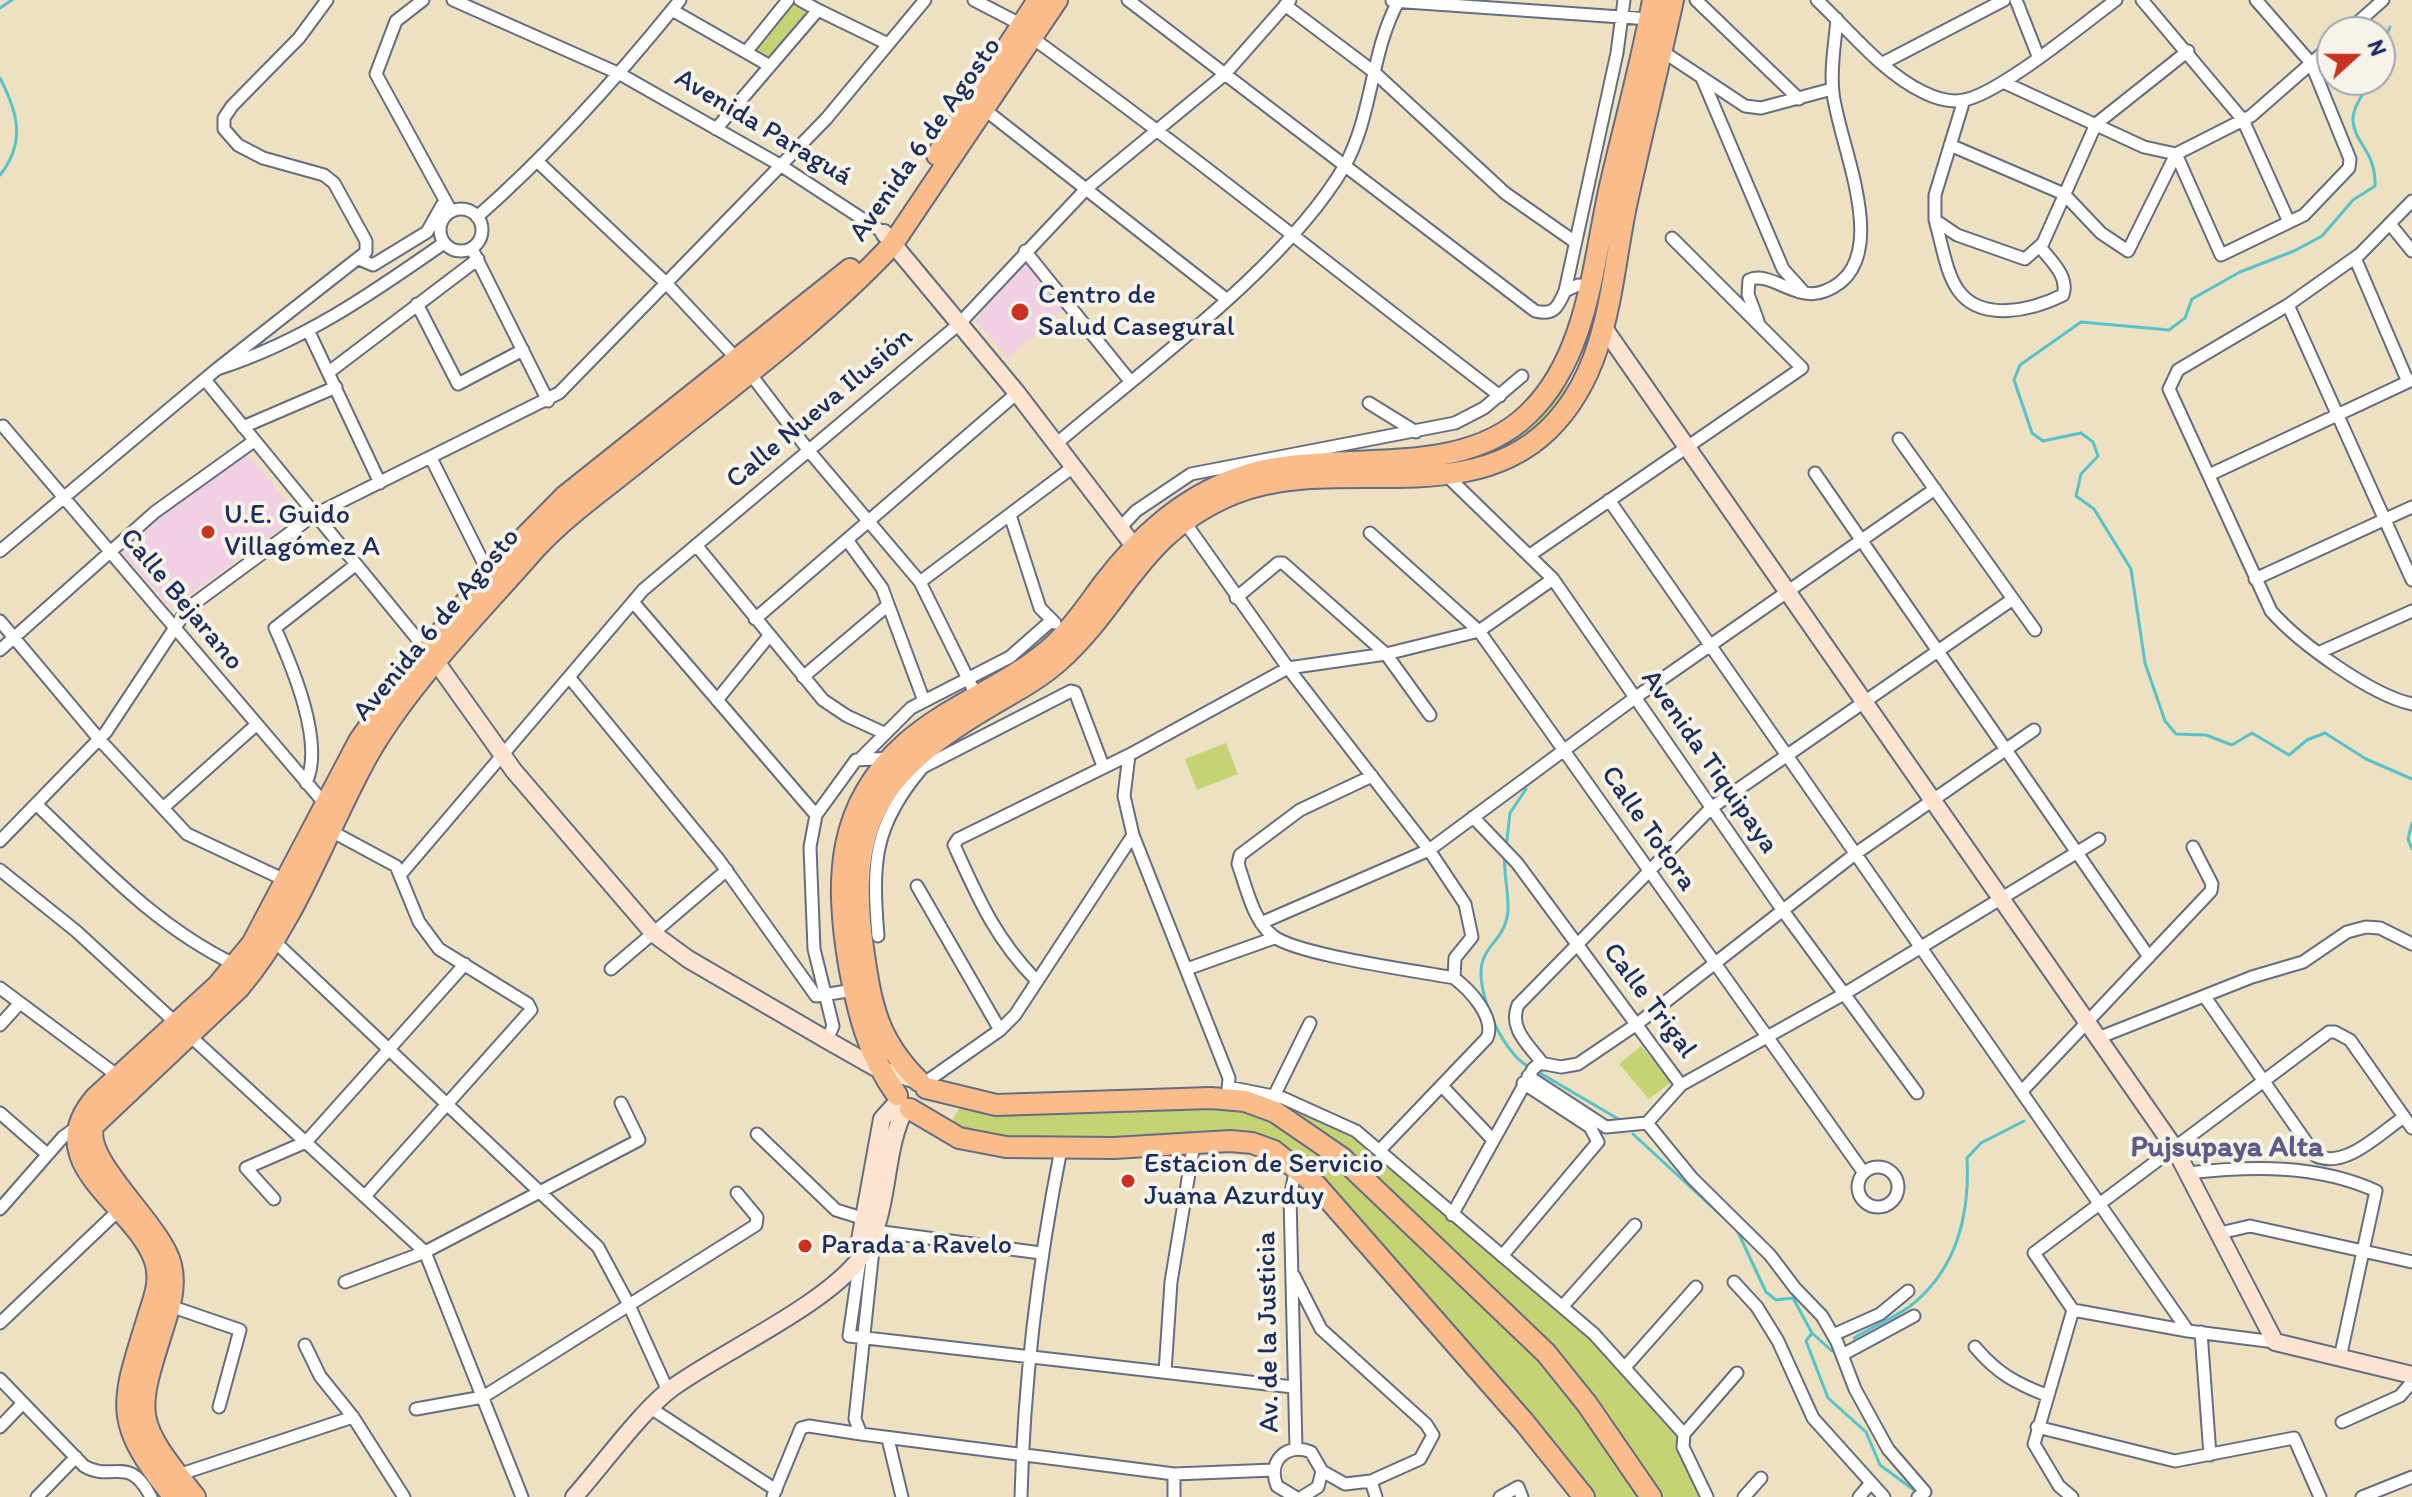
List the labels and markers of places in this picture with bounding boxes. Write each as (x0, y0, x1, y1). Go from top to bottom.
place label: Centro de Salud Casegural (1038, 279, 1235, 345)
marker: Centro de Salud Casegural (1009, 301, 1031, 323)
place label: U.E. Guido Villagómez A (224, 499, 380, 565)
marker: U.E. Guido Villagómez A (199, 523, 217, 541)
place label: Estacion de Servicio Juana Azurduy (1144, 1148, 1384, 1214)
marker: Estacion de Servicio Juana Azurduy (1119, 1172, 1137, 1190)
place label: Parada a Ravelo (821, 1229, 1012, 1263)
marker: Parada a Ravelo (796, 1237, 814, 1255)

